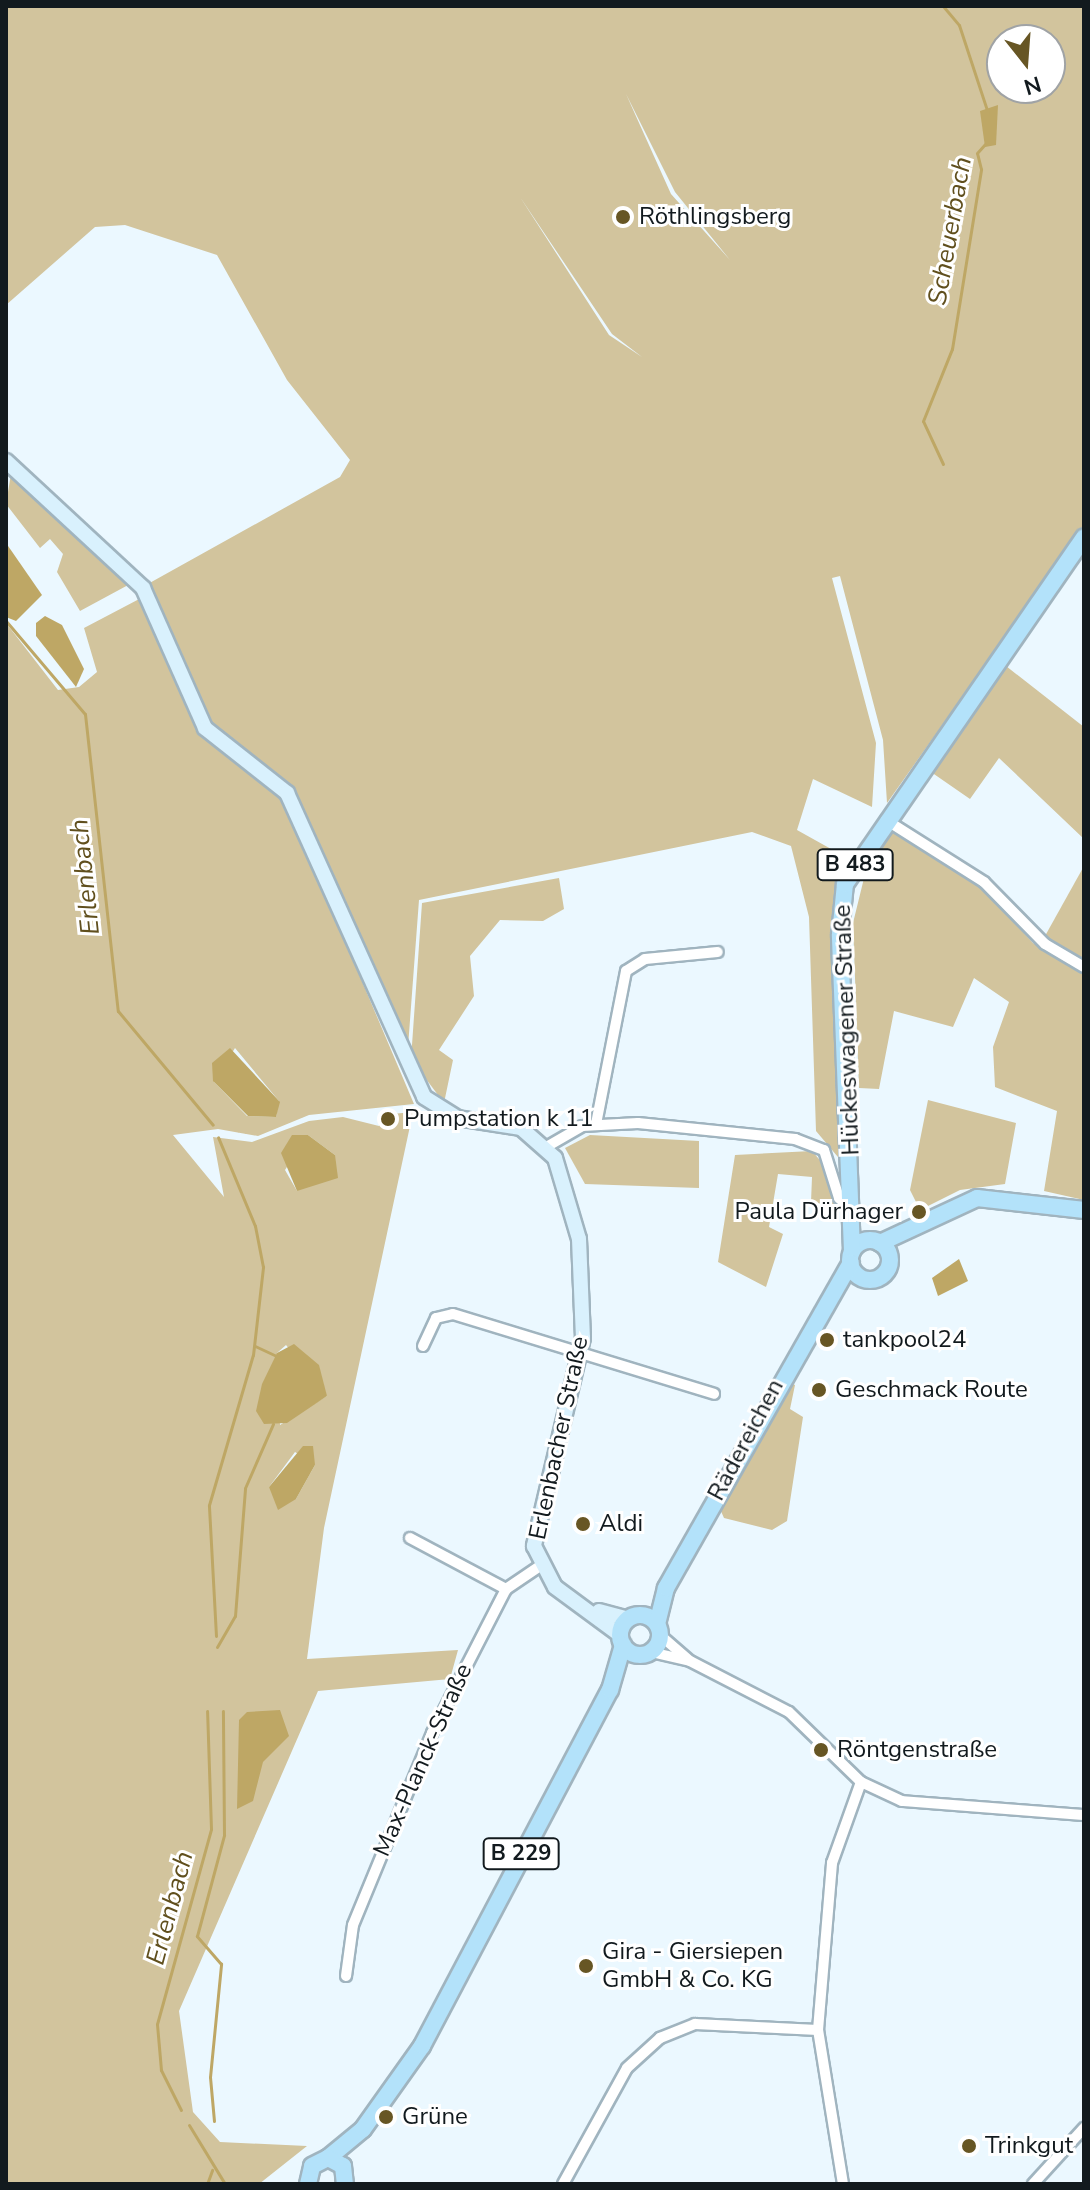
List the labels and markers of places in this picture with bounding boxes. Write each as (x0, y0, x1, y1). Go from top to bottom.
place label: Röthlingsberg (639, 203, 791, 231)
marker: Röthlingsberg (614, 208, 632, 226)
place label: Pumpstation k 11 (404, 1105, 594, 1133)
marker: Pumpstation k 11 (379, 1110, 397, 1128)
place label: Paula Dürhager (735, 1198, 903, 1226)
marker: Paula Dürhager (910, 1203, 928, 1221)
place label: tankpool24 (843, 1326, 966, 1354)
marker: tankpool24 (818, 1331, 836, 1349)
place label: Geschmack Route (835, 1376, 1028, 1404)
marker: Geschmack Route (810, 1381, 828, 1399)
place label: Aldi (599, 1510, 643, 1538)
marker: Aldi (574, 1515, 592, 1533)
place label: Röntgenstraße (837, 1736, 997, 1764)
marker: Röntgenstraße (812, 1741, 830, 1759)
place label: Gira - Giersiepen GmbH & Co. KG (602, 1938, 783, 1994)
marker: Gira - Giersiepen GmbH & Co. KG (577, 1957, 595, 1975)
place label: Grüne (402, 2103, 468, 2131)
marker: Grüne (377, 2108, 395, 2126)
place label: Trinkgut (985, 2132, 1073, 2160)
marker: Trinkgut (960, 2137, 978, 2155)

